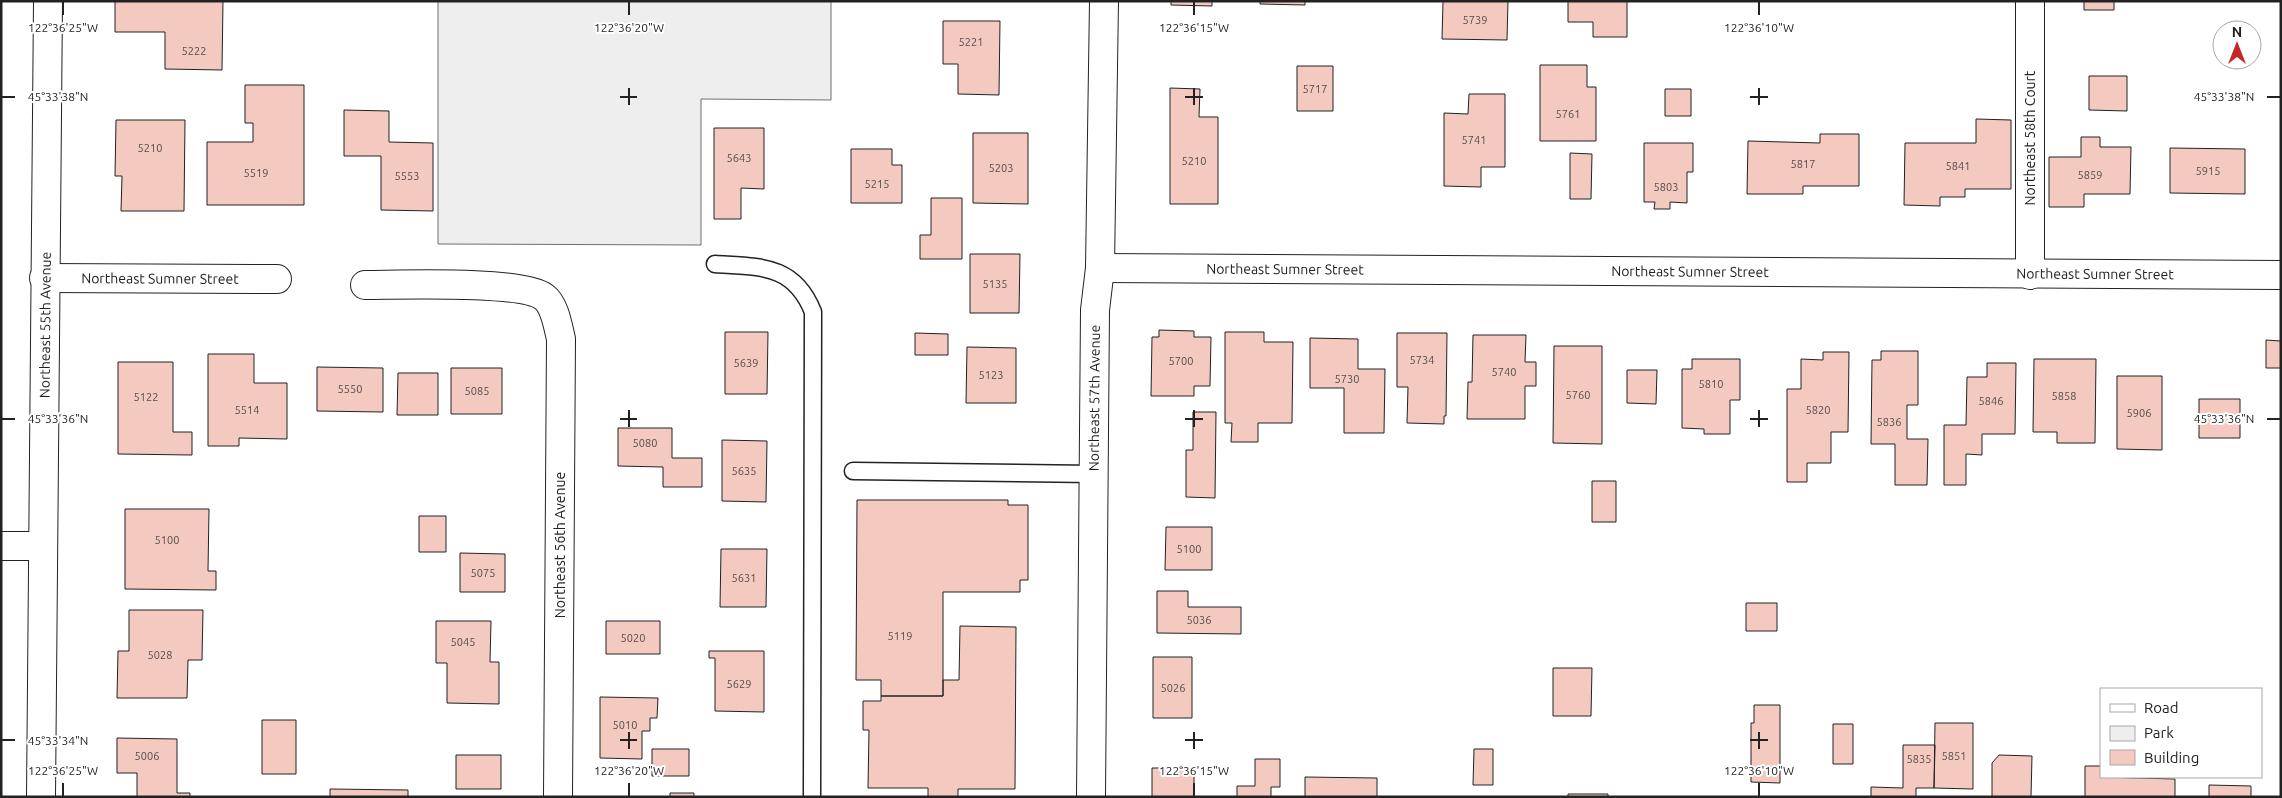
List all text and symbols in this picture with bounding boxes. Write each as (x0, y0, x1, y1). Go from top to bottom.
house number: 5739 (1463, 14, 1487, 26)
north arrow (2212, 20, 2262, 70)
text: 122°36'25"W (28, 21, 98, 34)
text: 122°36'20"W (594, 21, 664, 34)
text: 122°36'15"W (1159, 21, 1229, 34)
text: 122°36'10"W (1724, 21, 1794, 34)
text: N (2232, 24, 2242, 40)
house number: 5221 (959, 36, 983, 48)
house number: 5222 (182, 45, 206, 57)
street label: Northeast 58th Court (2022, 70, 2038, 205)
house number: 5717 (1303, 83, 1327, 95)
text: 45°33'38"N (28, 90, 88, 103)
text: 45°33'38"N (2194, 90, 2254, 103)
house number: 5761 (1556, 108, 1580, 120)
house number: 5741 (1462, 134, 1486, 146)
house number: 5210 (138, 142, 162, 154)
house number: 5643 (727, 152, 751, 164)
house number: 5210 (1182, 155, 1206, 167)
house number: 5817 (1791, 158, 1815, 170)
house number: 5841 (1946, 160, 1970, 172)
house number: 5203 (989, 162, 1013, 174)
house number: 5915 (2196, 165, 2220, 177)
house number: 5519 (244, 167, 268, 179)
house number: 5859 (2078, 169, 2102, 181)
house number: 5553 (395, 170, 419, 182)
house number: 5215 (865, 178, 889, 190)
house number: 5803 (1654, 181, 1678, 193)
street label: Northeast 55th Avenue (37, 252, 54, 398)
street label: Northeast Sumner Street (1206, 261, 1364, 278)
street label: Northeast Sumner Street (1611, 263, 1769, 280)
street label: Northeast Sumner Street (2016, 265, 2174, 282)
street label: Northeast Sumner Street (81, 270, 239, 287)
house number: 5135 (983, 278, 1007, 290)
street label: Northeast 57th Avenue (1086, 325, 1103, 471)
house number: 5734 (1410, 354, 1434, 366)
house number: 5700 (1169, 355, 1193, 367)
house number: 5639 (734, 357, 758, 369)
house number: 5740 (1492, 366, 1516, 378)
house number: 5123 (979, 369, 1003, 381)
house number: 5730 (1335, 373, 1359, 385)
house number: 5810 (1699, 378, 1723, 390)
house number: 5550 (338, 383, 362, 395)
house number: 5085 (465, 385, 489, 397)
house number: 5760 (1566, 389, 1590, 401)
house number: 5858 (2052, 390, 2076, 402)
house number: 5122 (134, 391, 158, 403)
house number: 5846 (1979, 395, 2003, 407)
house number: 5514 (235, 404, 259, 416)
house number: 5820 (1806, 404, 1830, 416)
house number: 5906 (2127, 407, 2151, 419)
text: 45°33'36"N (28, 412, 88, 425)
text: 45°33'36"N (2194, 412, 2254, 425)
house number: 5836 (1877, 416, 1901, 428)
house number: 5080 (633, 437, 657, 449)
house number: 5635 (732, 465, 756, 477)
street label: Northeast 56th Avenue (552, 472, 568, 618)
house number: 5100 (155, 534, 179, 546)
house number: 5100 (1177, 543, 1201, 555)
house number: 5075 (471, 567, 495, 579)
house number: 5631 (732, 572, 756, 584)
house number: 5036 (1187, 614, 1211, 626)
house number: 5119 (888, 630, 912, 642)
house number: 5020 (621, 632, 645, 644)
house number: 5045 (451, 636, 475, 648)
house number: 5028 (148, 649, 172, 661)
house number: 5629 (727, 678, 751, 690)
house number: 5026 (1161, 682, 1185, 694)
legend (2100, 688, 2262, 778)
text: Road (2144, 699, 2179, 716)
house number: 5010 (613, 719, 637, 731)
text: Park (2144, 724, 2174, 741)
text: 45°33'34"N (28, 734, 88, 747)
text: Building (2144, 749, 2199, 766)
house number: 5006 (135, 750, 159, 762)
house number: 5851 (1942, 750, 1966, 762)
house number: 5835 (1907, 753, 1931, 765)
text: 122°36'25"W (28, 764, 98, 777)
text: 122°36'20"W (594, 764, 664, 777)
text: 122°36'15"W (1159, 764, 1229, 777)
text: 122°36'10"W (1724, 764, 1794, 777)

